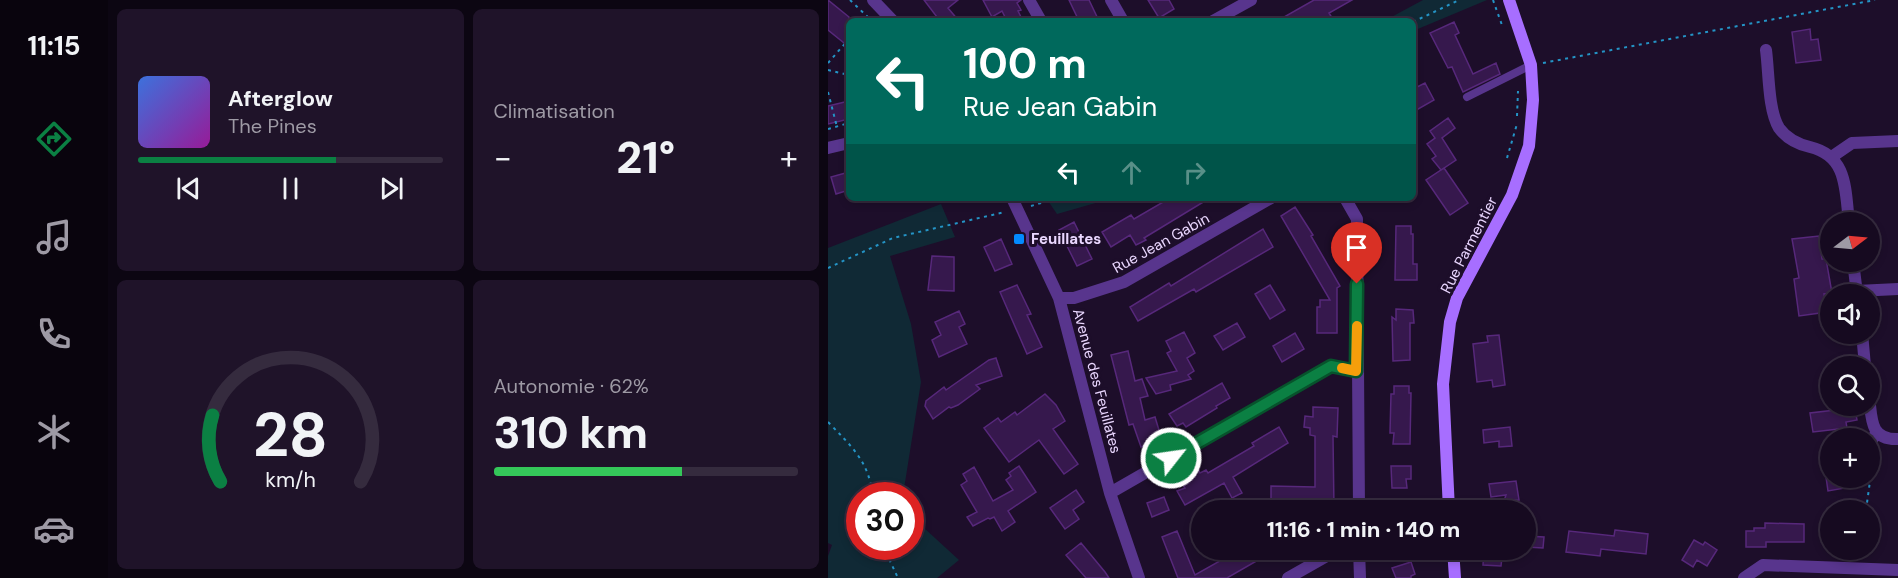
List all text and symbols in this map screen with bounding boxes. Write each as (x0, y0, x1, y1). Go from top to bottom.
text: 11:15 (27, 28, 81, 63)
text: 100 m (963, 36, 1087, 91)
icon: left (864, 42, 942, 120)
text: Afterglow (228, 84, 333, 113)
text: Rue Jean Gabin (963, 89, 1157, 124)
text: Climatisation (494, 98, 615, 124)
text: The Pines (228, 113, 317, 139)
icon: directions (33, 118, 75, 160)
text: 21° (616, 128, 675, 187)
text: − (494, 136, 512, 179)
text: + (780, 136, 798, 179)
icon: left (1052, 156, 1085, 189)
icon: ahead (1115, 156, 1148, 189)
icon: right (1178, 156, 1211, 189)
icon: previous (172, 172, 205, 205)
icon: pause (274, 172, 307, 205)
icon: next (375, 172, 408, 205)
street label: Rue Parmentier (1436, 193, 1502, 297)
street label: Rue Jean Gabin (1109, 208, 1213, 278)
north arrow (1820, 212, 1880, 272)
map controls (1820, 212, 1880, 560)
icon: music (33, 216, 75, 258)
pin (1331, 222, 1382, 284)
place label: Feuillates (1031, 229, 1101, 249)
icon: arrive (1340, 231, 1373, 264)
marker: Feuillates (1012, 232, 1026, 246)
button: sound (1820, 284, 1880, 344)
street label: Avenue des Feuillates (1068, 306, 1126, 456)
icon: phone (33, 313, 75, 355)
button: search (1820, 356, 1880, 416)
text: Autonomie · 62% (494, 373, 649, 399)
text: 28 (253, 394, 328, 475)
text: 310 km (494, 403, 648, 462)
icon: climate (33, 411, 75, 453)
position arrow (1139, 426, 1203, 490)
button: + (1820, 428, 1880, 488)
text: km/h (265, 466, 316, 494)
speed limit sign: 30 (846, 482, 924, 560)
button: − (1820, 500, 1880, 560)
icon: car (33, 508, 75, 550)
text: 11:16 · 1 min · 140 m (1267, 515, 1460, 544)

